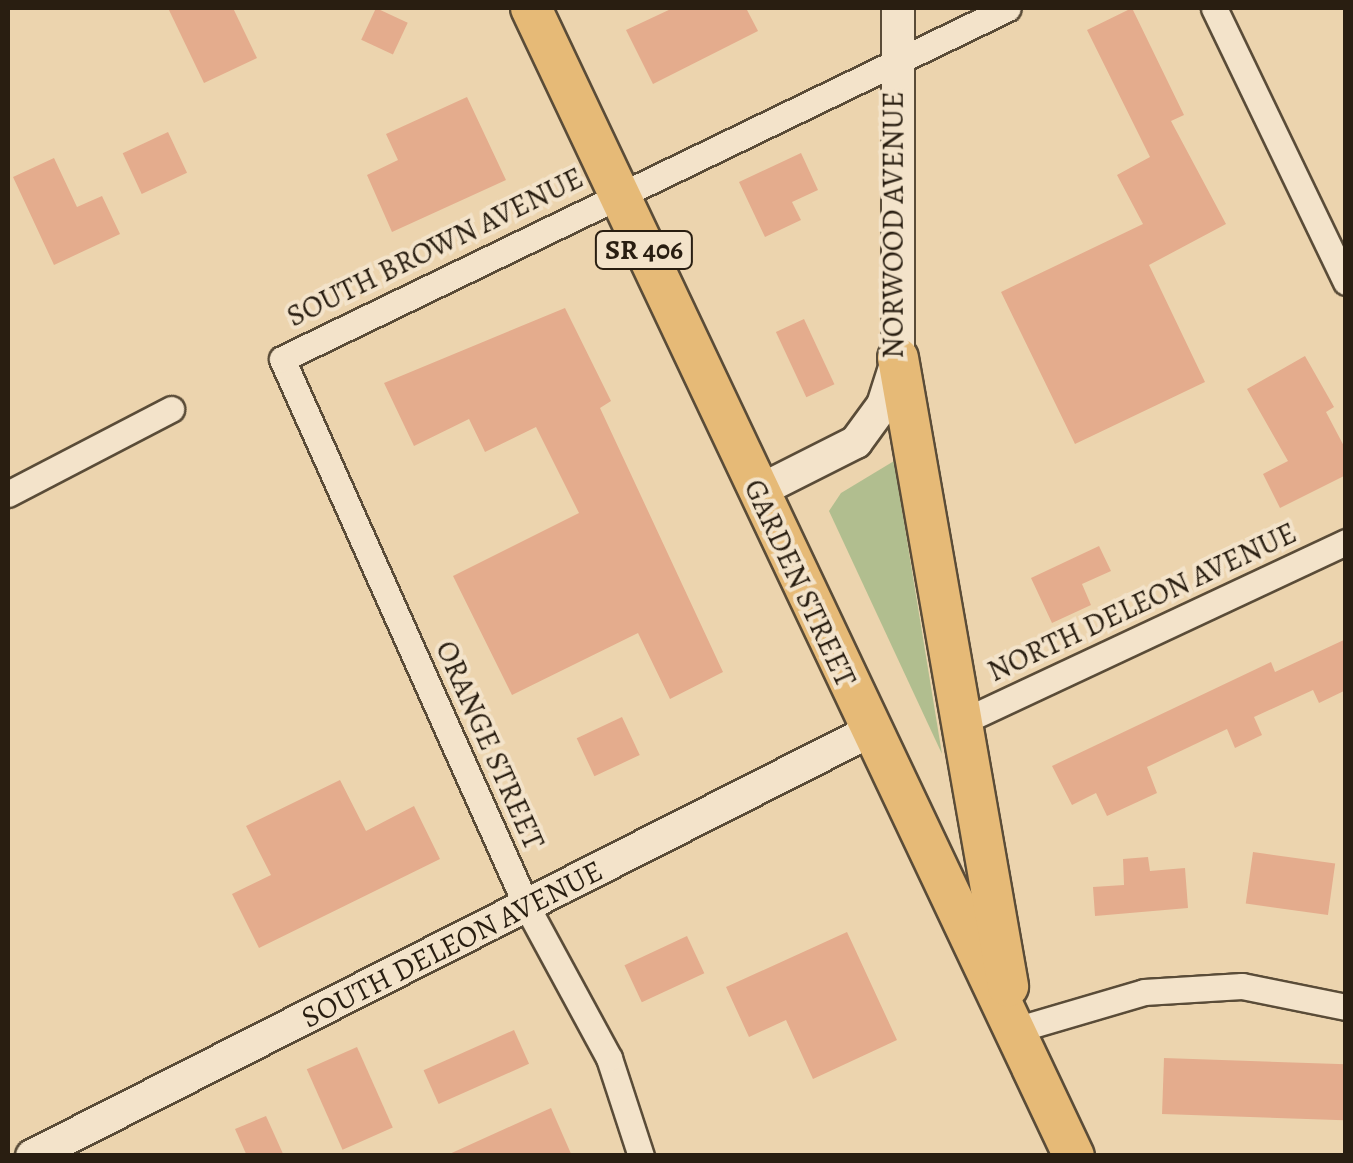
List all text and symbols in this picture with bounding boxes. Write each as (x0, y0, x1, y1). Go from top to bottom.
street label: NORWOOD AVENUE (875, 91, 911, 359)
street label: SOUTH BROWN AVENUE (281, 160, 589, 334)
road number: SR 406 (594, 227, 694, 273)
street label: GARDEN STREET (736, 474, 864, 692)
street label: NORTH DELEON AVENUE (982, 515, 1302, 689)
street label: ORANGE STREET (428, 635, 552, 855)
street label: SOUTH DELEON AVENUE (296, 852, 608, 1036)

